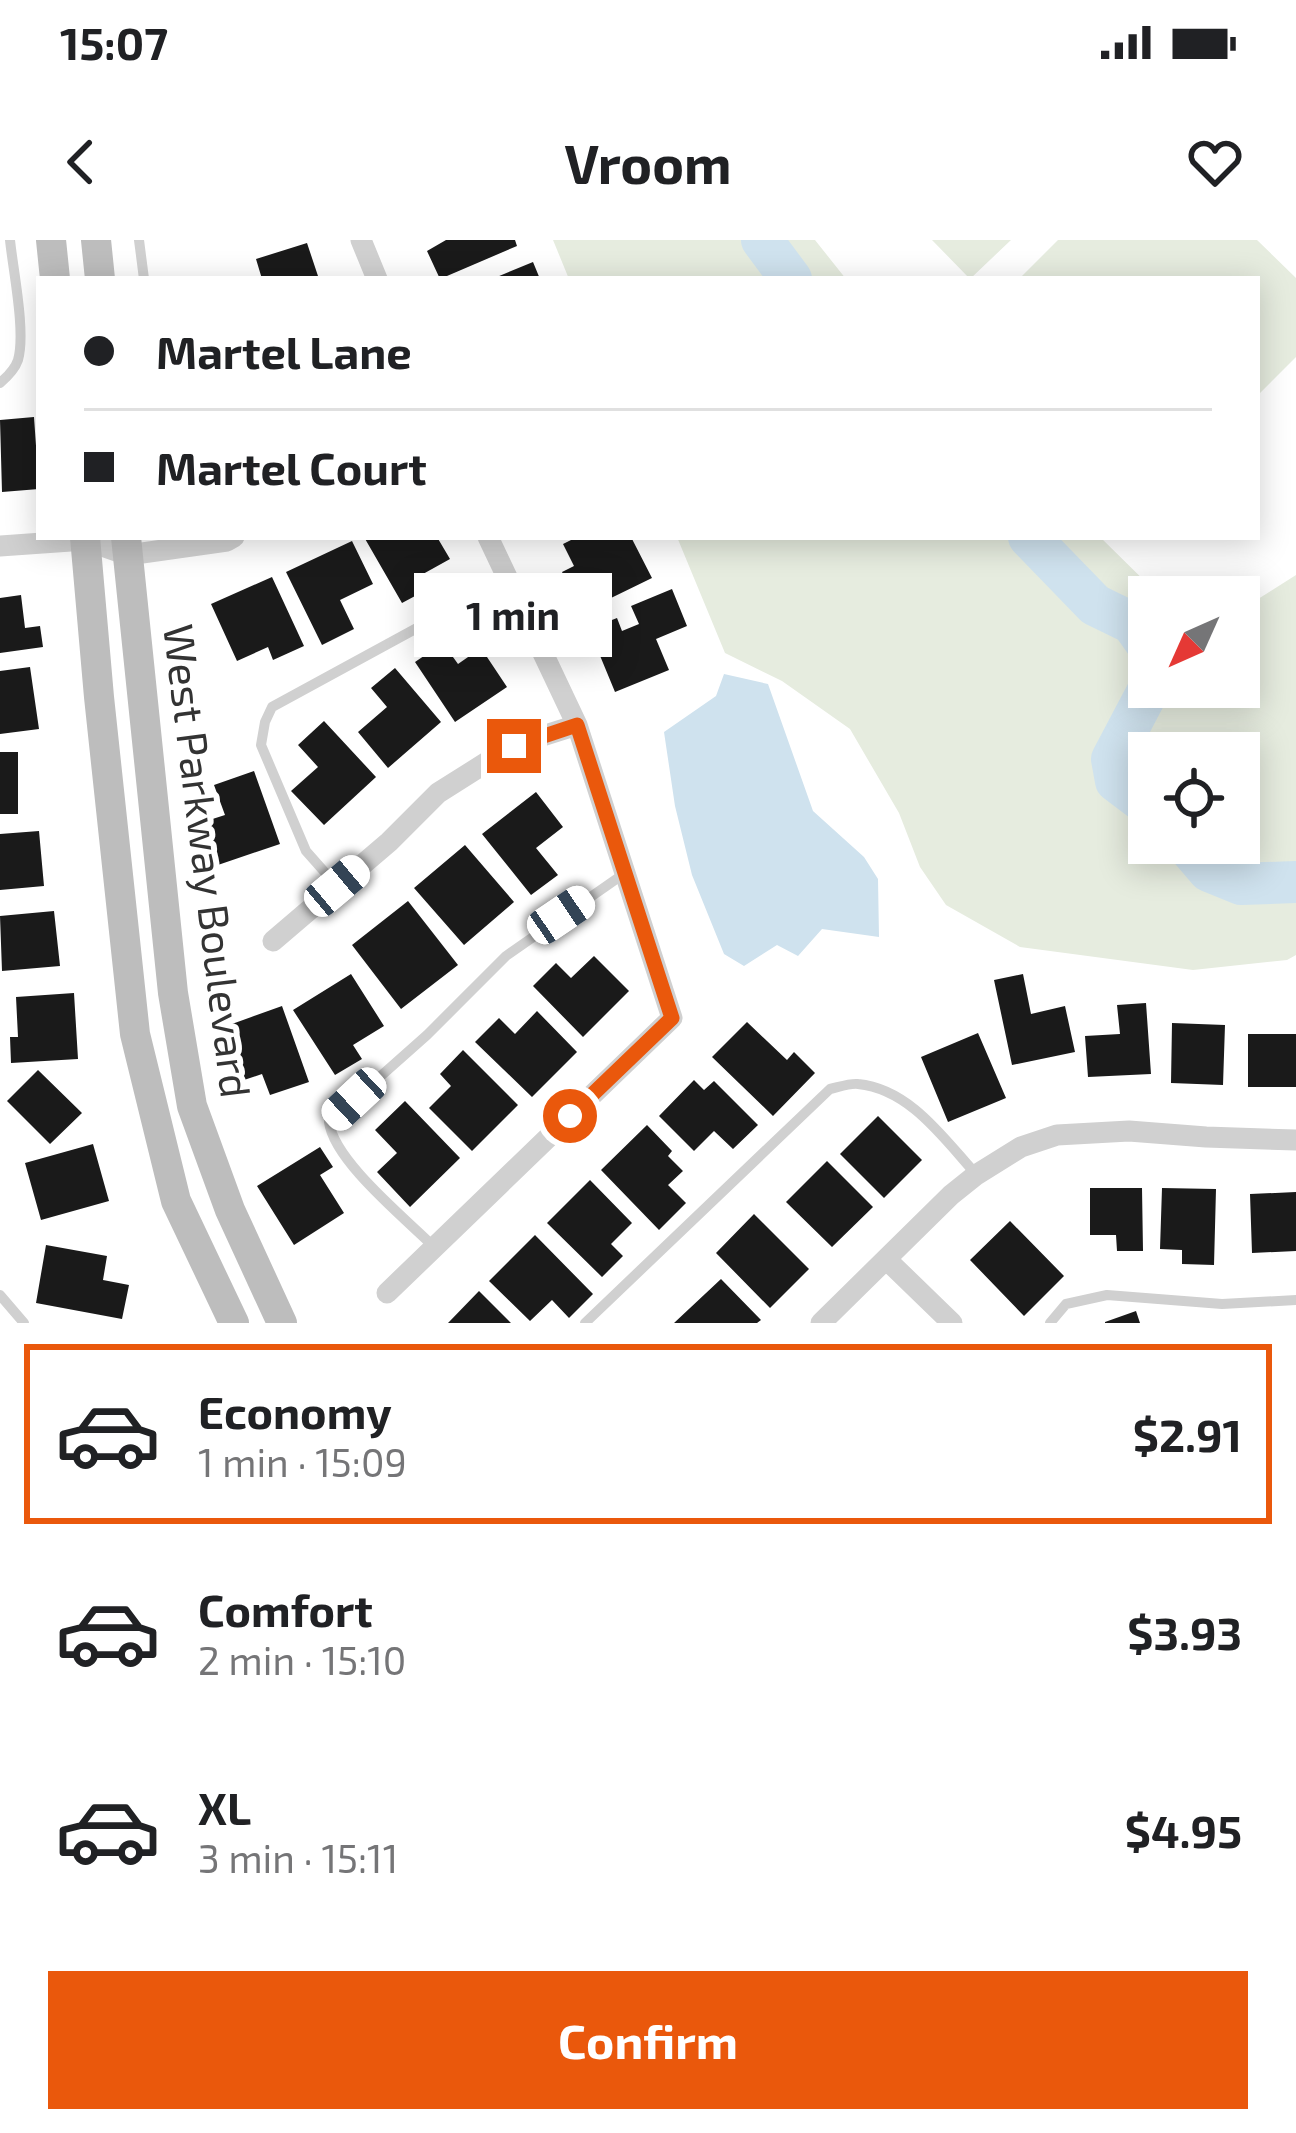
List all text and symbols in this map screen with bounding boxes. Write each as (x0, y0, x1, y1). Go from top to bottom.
text: 15:07 (60, 15, 168, 69)
icon: back (48, 129, 114, 195)
icon: heart (1182, 129, 1248, 195)
text: Vroom (564, 130, 732, 195)
text: Martel Lane (156, 324, 412, 378)
text: Martel Court (156, 440, 427, 494)
callout: 1 min (415, 572, 613, 656)
north arrow (1128, 576, 1260, 708)
map controls (1128, 576, 1260, 864)
text: 1 min (466, 591, 560, 638)
street label: West Parkway Boulevard (155, 621, 263, 1100)
route end (487, 719, 541, 773)
button: locate (1128, 732, 1260, 864)
car (298, 849, 376, 923)
car (521, 880, 601, 950)
car (315, 1061, 393, 1137)
route start (543, 1089, 597, 1143)
icon: car (54, 1380, 162, 1488)
text: Economy (198, 1384, 392, 1438)
text: $2.91 (1133, 1407, 1242, 1461)
text: 1 min · 15:09 (198, 1438, 407, 1485)
icon: car (54, 1578, 162, 1686)
text: Comfort (198, 1582, 373, 1636)
text: $3.93 (1127, 1605, 1242, 1659)
text: 2 min · 15:10 (198, 1636, 406, 1683)
icon: car (54, 1776, 162, 1884)
text: XL (198, 1780, 251, 1834)
text: $4.95 (1125, 1803, 1242, 1857)
text: 3 min · 15:11 (198, 1834, 398, 1881)
button: Confirm (48, 1971, 1248, 2109)

